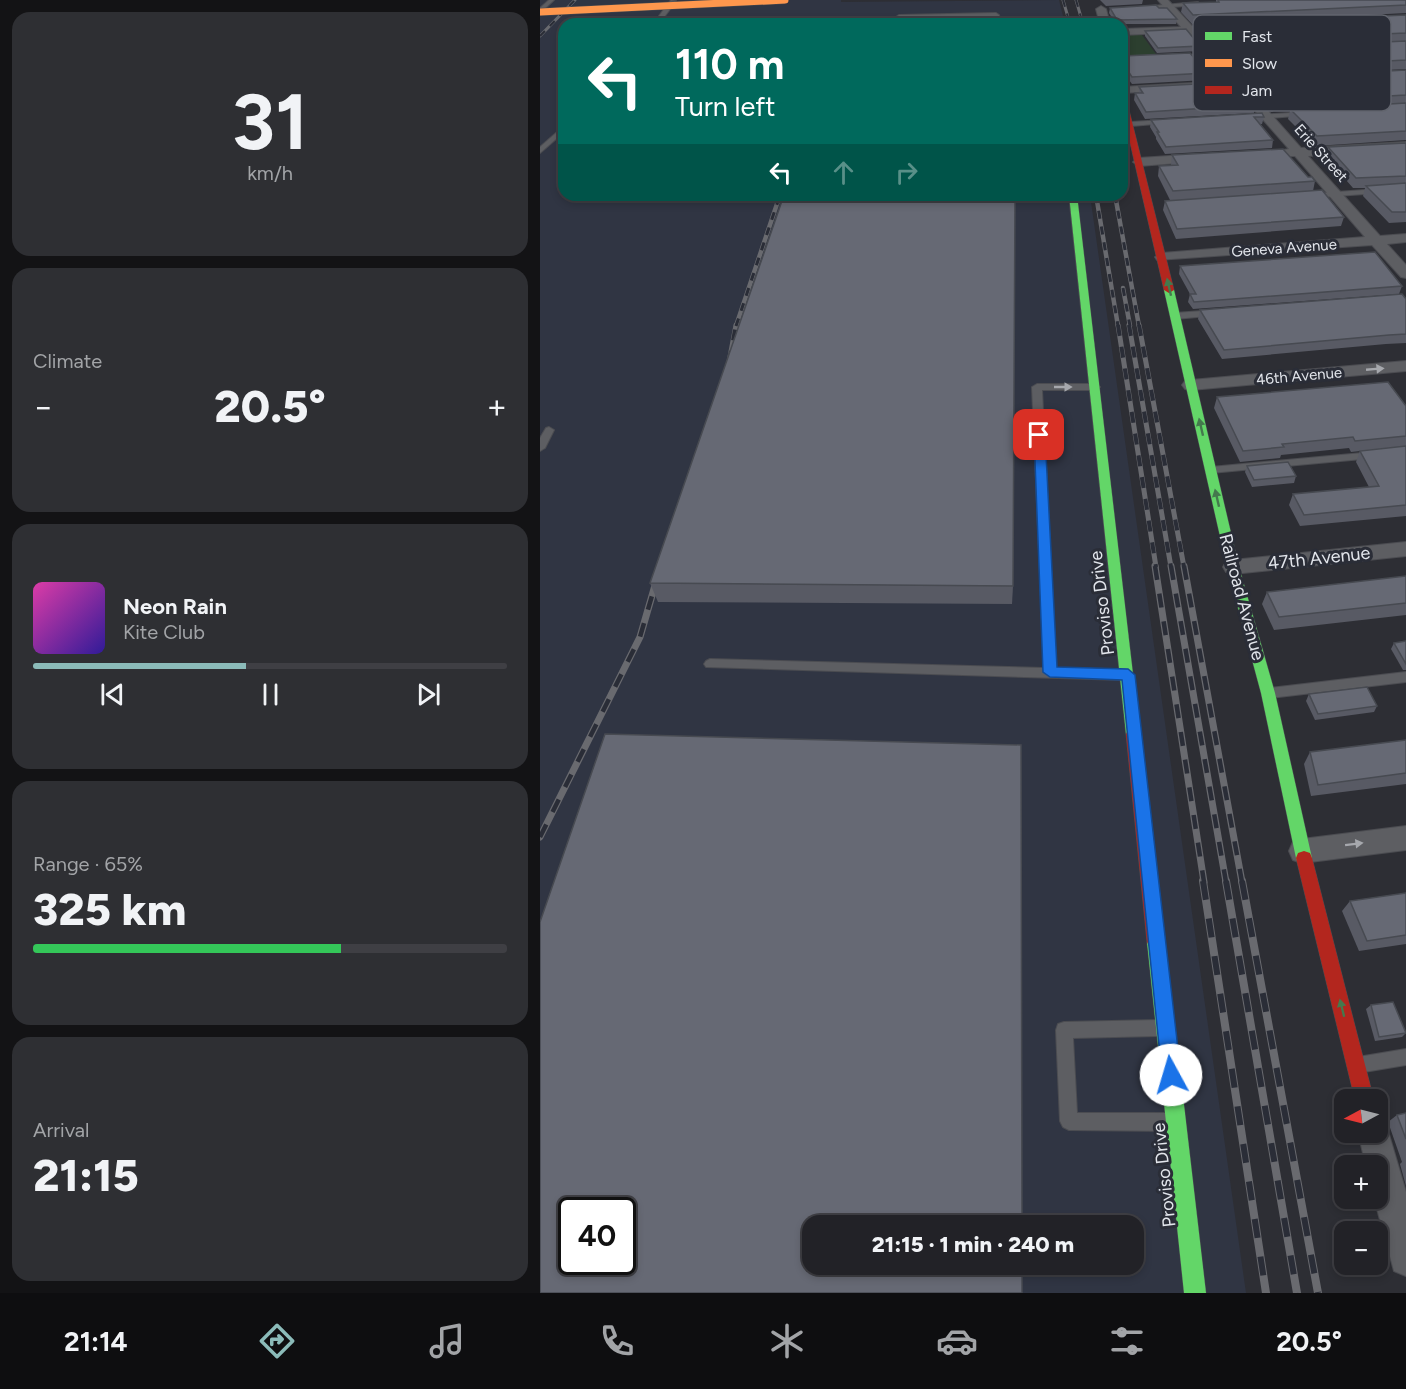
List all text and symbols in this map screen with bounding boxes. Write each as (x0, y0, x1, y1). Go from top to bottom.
legend (1193, 15, 1391, 111)
text: Fast (1242, 27, 1272, 46)
text: 110 m (675, 39, 784, 90)
icon: left (576, 42, 654, 120)
text: Slow (1242, 54, 1277, 73)
text: 31 (232, 75, 308, 169)
text: Jam (1242, 81, 1272, 100)
text: Turn left (675, 90, 775, 123)
street label: Erie Street (1290, 120, 1352, 186)
icon: left (764, 156, 797, 189)
icon: ahead (827, 156, 860, 189)
icon: right (890, 156, 923, 189)
text: km/h (247, 161, 293, 185)
street label: Geneva Avenue (1231, 235, 1337, 261)
one-way arrow (1163, 277, 1173, 296)
text: Climate (33, 349, 102, 373)
street label: 46th Avenue (1255, 363, 1343, 389)
one-way arrow (1366, 364, 1385, 374)
text: 20.5° (214, 379, 326, 433)
one-way arrow (1053, 382, 1072, 392)
text: − (33, 387, 54, 426)
text: + (486, 387, 507, 426)
pin (1013, 409, 1064, 460)
icon: arrive (1022, 418, 1055, 451)
one-way arrow (1196, 418, 1206, 437)
one-way arrow (1212, 489, 1222, 507)
street label: Railroad Avenue (1215, 531, 1270, 663)
street label: 47th Avenue (1267, 542, 1372, 574)
street label: Proviso Drive (1085, 549, 1119, 656)
text: Neon Rain (123, 593, 227, 620)
text: Kite Club (123, 620, 205, 644)
icon: previous (96, 678, 129, 711)
icon: pause (254, 678, 287, 711)
icon: next (412, 678, 445, 711)
one-way arrow (1345, 840, 1364, 849)
text: Range · 65% (33, 852, 143, 876)
text: 325 km (33, 882, 186, 936)
one-way arrow (1337, 999, 1347, 1018)
position arrow (1139, 1043, 1203, 1107)
north arrow (1334, 1089, 1388, 1143)
map controls (1334, 1089, 1388, 1275)
text: Arrival (33, 1118, 89, 1142)
street label: Proviso Drive (1148, 1121, 1180, 1228)
text: 21:15 (33, 1148, 139, 1202)
button: + (1334, 1155, 1388, 1209)
speed limit sign: 40 (558, 1197, 636, 1275)
button: − (1334, 1221, 1388, 1275)
text: 21:15 · 1 min · 240 m (872, 1231, 1074, 1258)
icon: directions (256, 1320, 298, 1362)
icon: music (426, 1320, 468, 1362)
icon: phone (596, 1320, 638, 1362)
icon: climate (766, 1320, 808, 1362)
icon: car (936, 1320, 978, 1362)
icon: filters (1106, 1320, 1148, 1362)
text: 21:14 (64, 1325, 128, 1358)
text: 20.5° (1276, 1325, 1342, 1358)

